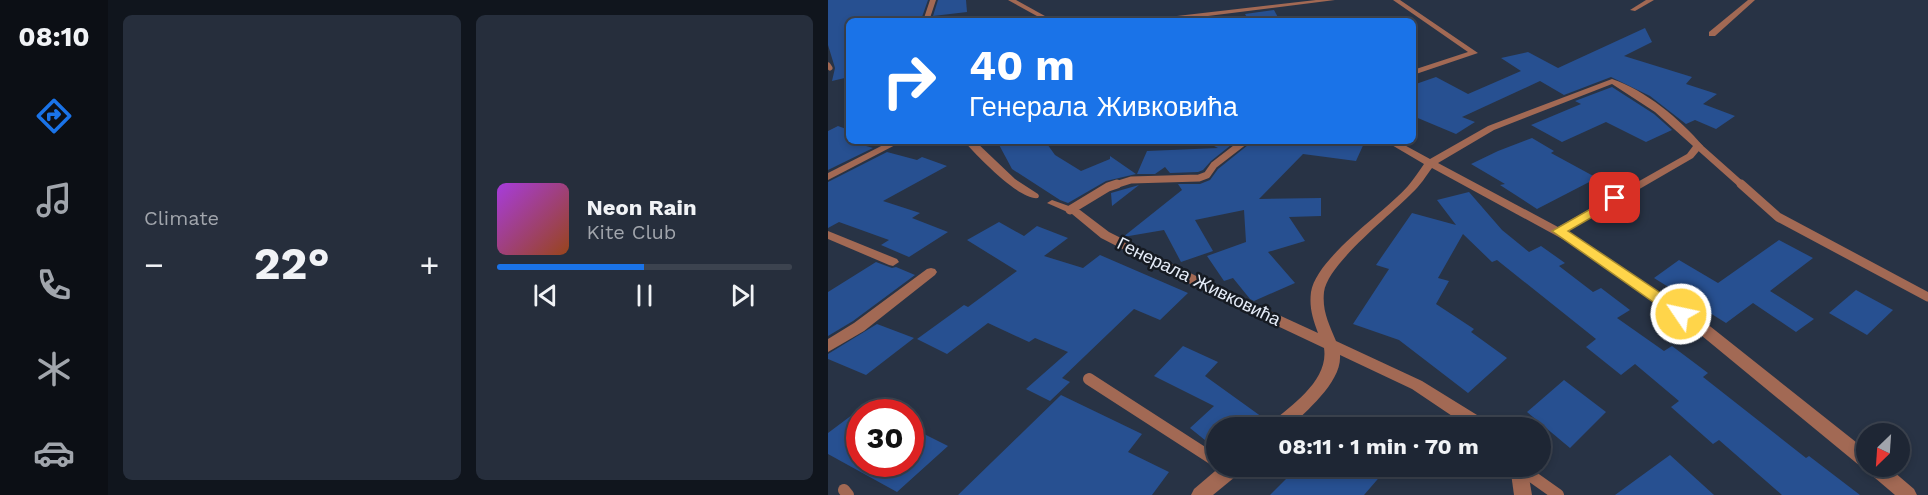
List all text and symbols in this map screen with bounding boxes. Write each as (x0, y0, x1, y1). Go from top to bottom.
text: 08:10 (18, 21, 90, 53)
text: 40 m (969, 41, 1075, 90)
icon: right (870, 42, 948, 120)
text: Генерала Живковића (969, 91, 1238, 123)
icon: directions (33, 95, 75, 137)
pin (1589, 172, 1640, 223)
icon: music (33, 179, 75, 221)
icon: arrive (1598, 181, 1631, 214)
text: Neon Rain (587, 195, 697, 220)
text: Climate (144, 206, 219, 230)
text: Kite Club (587, 220, 676, 244)
street label: Генерала Живковића (1114, 232, 1285, 330)
text: 22° (254, 237, 330, 290)
text: − (144, 245, 164, 284)
text: + (420, 245, 439, 284)
icon: phone (33, 264, 75, 306)
icon: previous (529, 279, 562, 312)
icon: pause (628, 279, 661, 312)
icon: next (726, 279, 759, 312)
position arrow (1649, 282, 1713, 346)
icon: climate (33, 348, 75, 390)
speed limit sign: 30 (846, 399, 924, 477)
north arrow (1856, 423, 1910, 477)
map controls (1856, 423, 1910, 477)
icon: car (33, 432, 75, 474)
text: 08:11 · 1 min · 70 m (1278, 434, 1479, 459)

